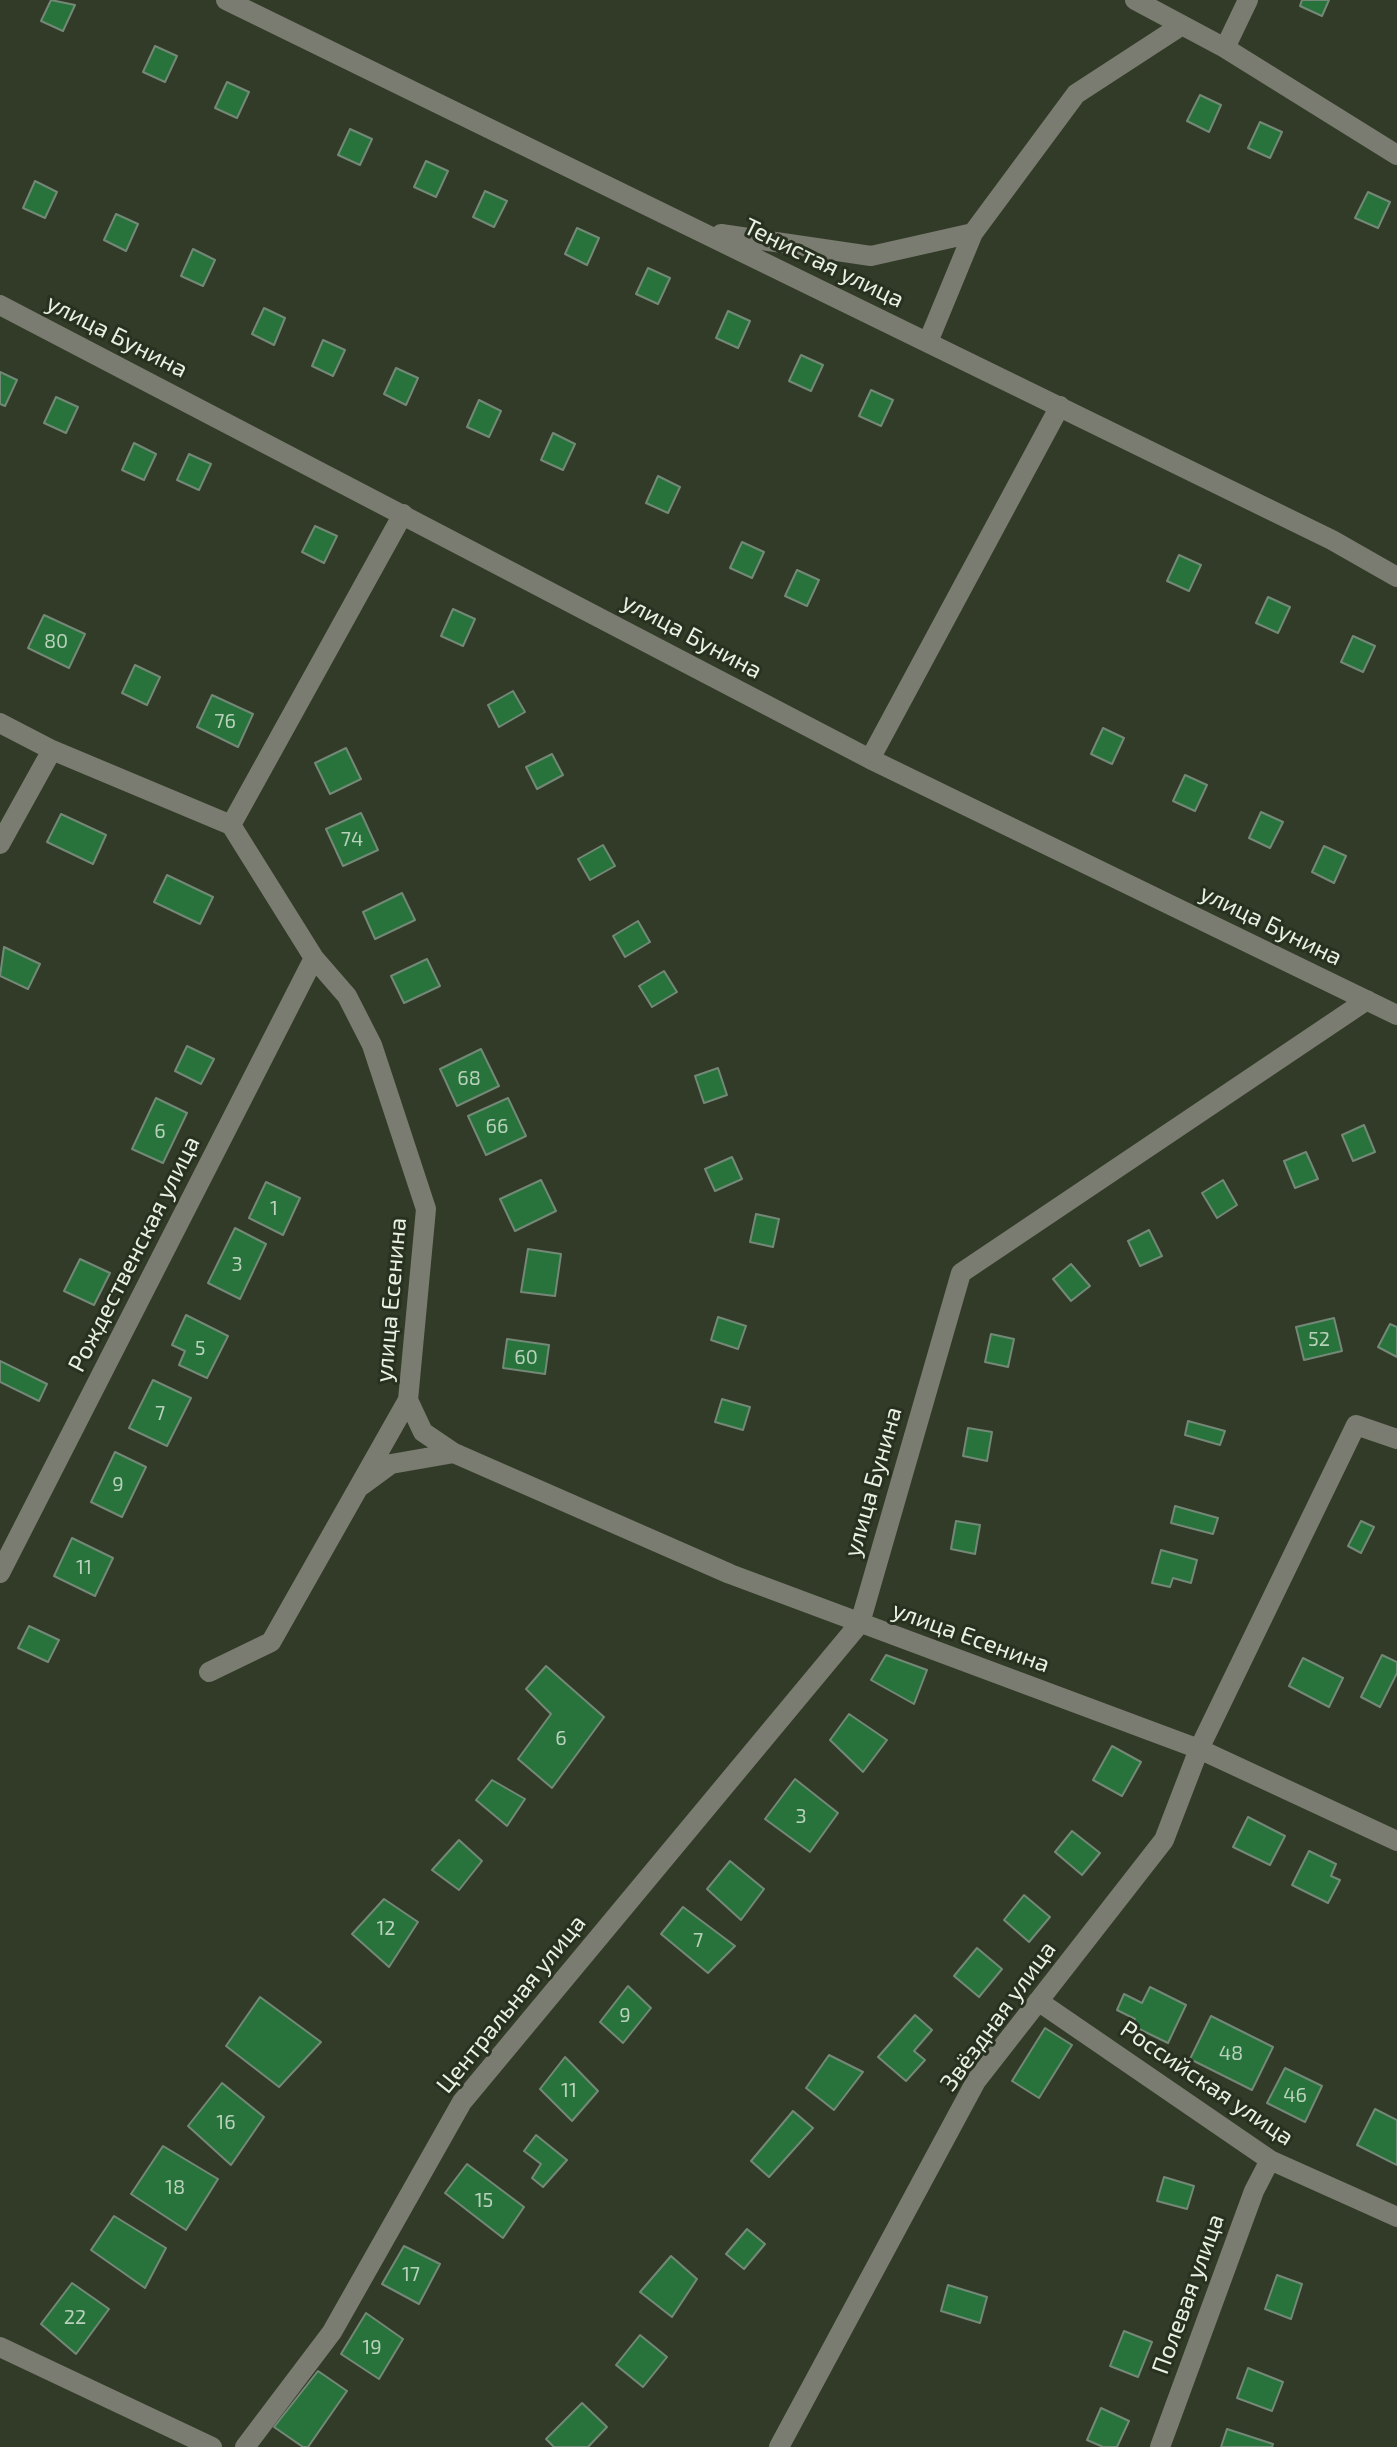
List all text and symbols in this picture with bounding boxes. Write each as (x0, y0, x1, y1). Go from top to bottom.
street label: Тенистая улица (739, 212, 909, 314)
street label: улица Бунина (42, 288, 192, 384)
street label: улица Бунина (617, 587, 767, 685)
house number: 80 (44, 629, 68, 653)
house number: 76 (214, 709, 236, 733)
house number: 74 (341, 827, 363, 851)
street label: улица Бунина (1195, 878, 1347, 972)
house number: 68 (457, 1066, 481, 1090)
house number: 66 (486, 1114, 508, 1138)
house number: 6 (154, 1119, 166, 1143)
street label: Рождественская улица (62, 1131, 206, 1377)
house number: 1 (270, 1196, 278, 1220)
street label: улица Есенина (369, 1216, 413, 1384)
house number: 3 (231, 1252, 243, 1276)
house number: 52 (1308, 1327, 1330, 1351)
house number: 5 (195, 1336, 205, 1360)
house number: 60 (514, 1345, 538, 1369)
house number: 7 (155, 1401, 165, 1425)
street label: улица Бунина (838, 1404, 908, 1560)
house number: 9 (112, 1472, 124, 1496)
house number: 11 (76, 1555, 92, 1579)
street label: улица Есенина (888, 1595, 1054, 1679)
house number: 6 (555, 1726, 567, 1750)
house number: 3 (795, 1804, 807, 1828)
street label: Центральная улица (430, 1909, 592, 2099)
house number: 12 (376, 1916, 396, 1940)
house number: 7 (693, 1928, 703, 1952)
street label: Звёздная улица (934, 1936, 1062, 2096)
house number: 9 (619, 2003, 631, 2027)
street label: Российская улица (1115, 2014, 1299, 2152)
house number: 48 (1219, 2041, 1243, 2065)
house number: 11 (561, 2078, 577, 2102)
house number: 46 (1283, 2083, 1307, 2107)
house number: 16 (216, 2110, 236, 2134)
house number: 18 (165, 2175, 185, 2199)
house number: 15 (475, 2188, 493, 2212)
street label: Полевая улица (1146, 2210, 1230, 2378)
house number: 17 (402, 2262, 420, 2286)
house number: 22 (64, 2305, 86, 2329)
house number: 19 (362, 2335, 382, 2359)

